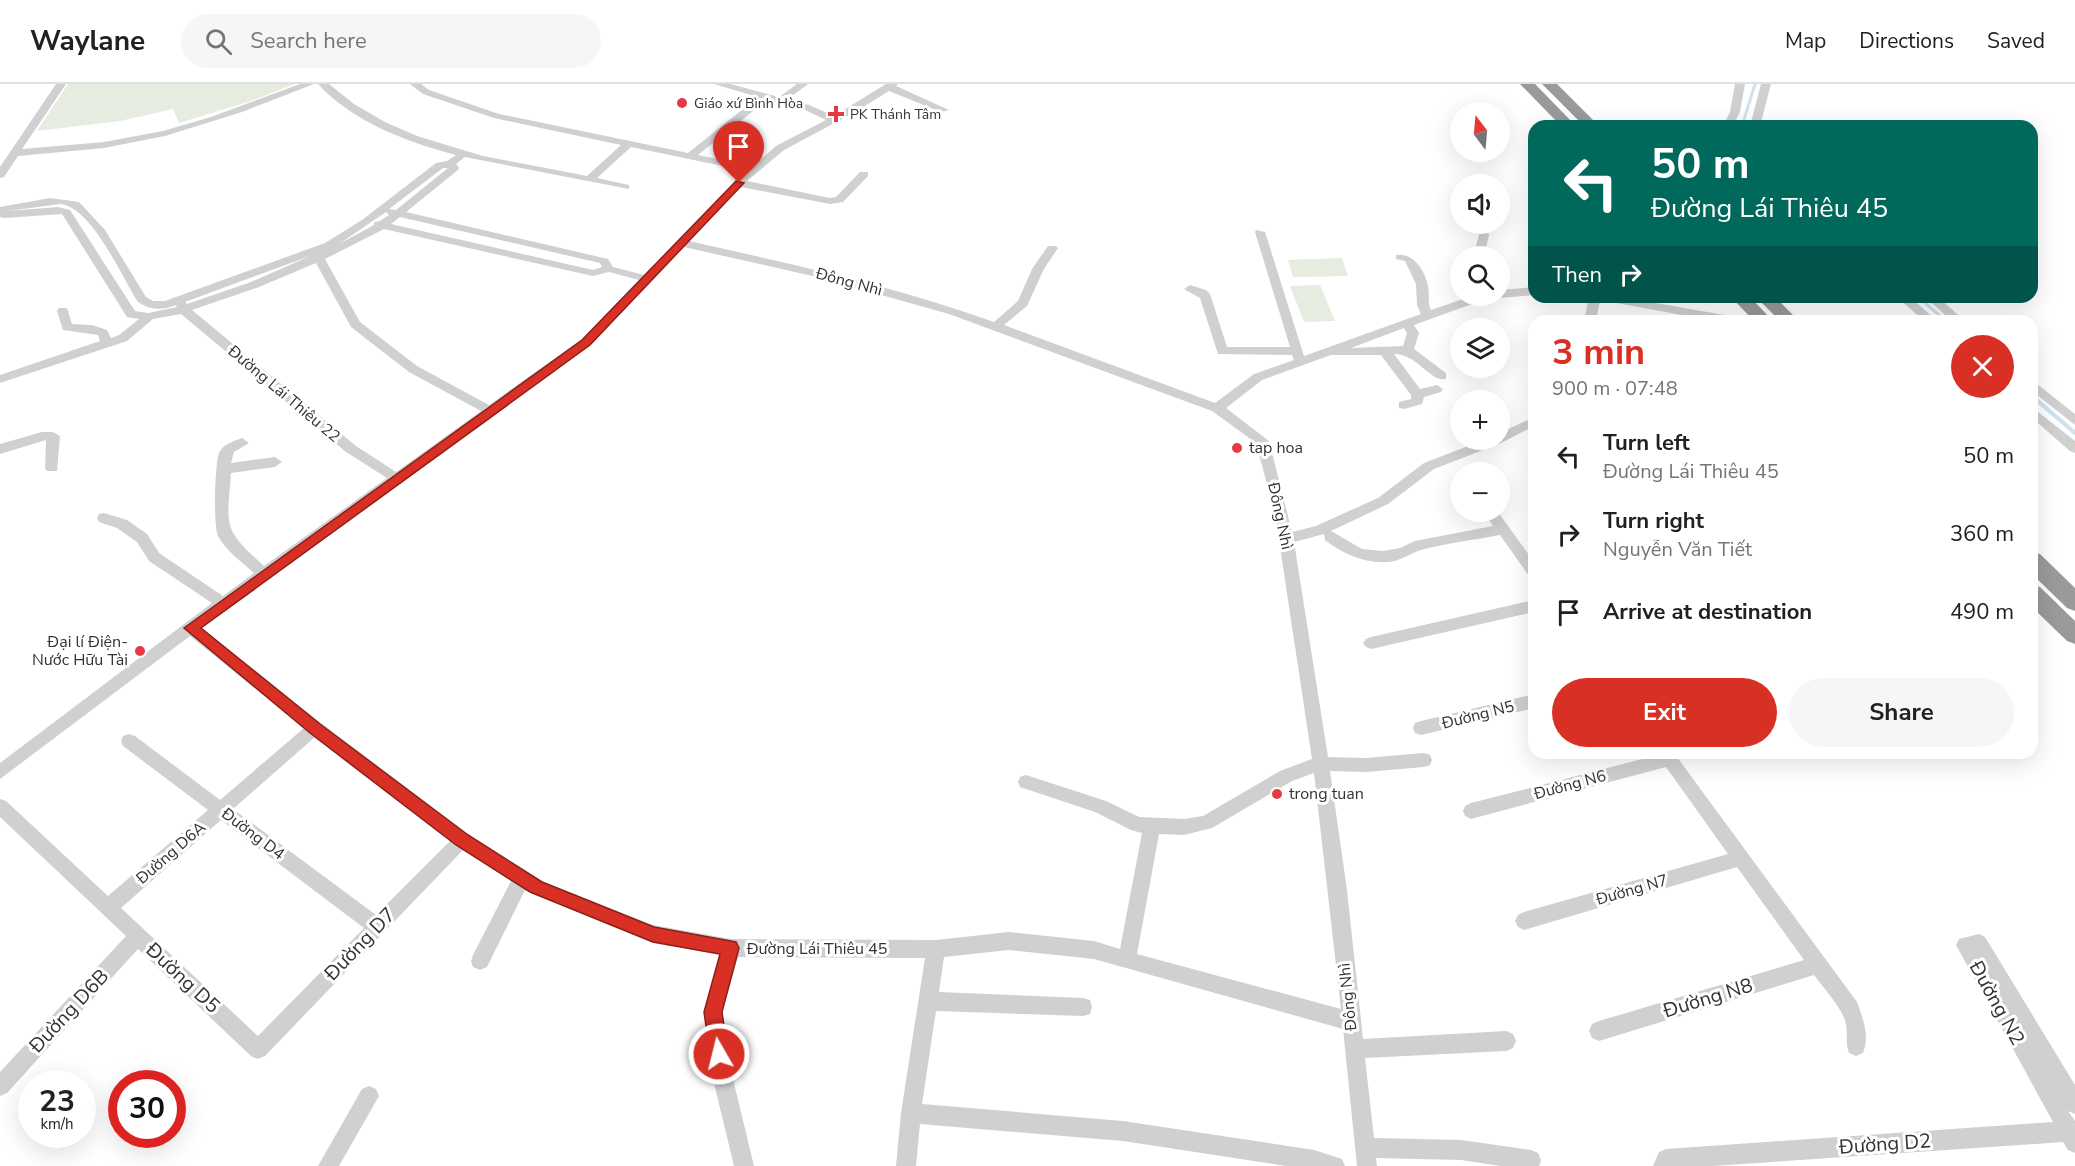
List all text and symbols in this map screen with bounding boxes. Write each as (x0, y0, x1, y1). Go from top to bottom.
search box (181, 14, 601, 68)
text: Waylane (30, 22, 145, 60)
icon: search (202, 25, 235, 58)
text: Search here (250, 26, 367, 56)
text: Map (1785, 27, 1826, 55)
text: Directions (1859, 27, 1954, 55)
text: Saved (1987, 27, 2045, 55)
place label: Giáo xứ Bình Hòa (694, 94, 803, 113)
marker: Giáo xứ Bình Hòa (675, 96, 689, 110)
north arrow (1450, 102, 1510, 162)
map controls (1450, 102, 1510, 522)
marker: PK Thánh Tâm (827, 105, 845, 123)
place label: PK Thánh Tâm (850, 105, 941, 124)
pin (713, 121, 764, 183)
icon: arrive (722, 130, 755, 163)
text: 50 m (1651, 136, 1750, 193)
icon: left (1552, 144, 1630, 222)
button: sound (1450, 174, 1510, 234)
text: Đường Lái Thiêu 45 (1651, 190, 1888, 227)
button: search (1450, 246, 1510, 306)
icon: right (1614, 258, 1647, 291)
text: Then (1552, 260, 1602, 290)
street label: Đông Nhì (812, 262, 885, 301)
button: layers (1450, 318, 1510, 378)
text: 3 min (1552, 328, 1645, 377)
button: close (1951, 335, 2014, 398)
street label: Đường Lái Thiêu 22 (222, 340, 345, 448)
text: 900 m · 07:48 (1552, 375, 1678, 402)
button: + (1450, 390, 1510, 450)
text: Turn left (1603, 428, 1690, 458)
place label: tap hoa (1249, 437, 1303, 459)
icon: left (1552, 440, 1585, 473)
marker: tap hoa (1230, 441, 1244, 455)
text: 50 m (1963, 441, 2014, 471)
text: Đường Lái Thiêu 45 (1603, 458, 1779, 485)
button: − (1450, 462, 1510, 522)
street label: Đông Nhì (1262, 479, 1298, 552)
text: Turn right (1603, 506, 1704, 536)
icon: right (1552, 518, 1585, 551)
text: 360 m (1950, 519, 2014, 549)
text: Nguyễn Văn Tiết (1603, 536, 1752, 563)
icon: arrive (1552, 596, 1585, 629)
text: Arrive at destination (1603, 597, 1812, 627)
text: 490 m (1950, 597, 2014, 627)
place label: Đại lí Điện- Nước Hữu Tài (32, 631, 128, 671)
marker: Đại lí Điện- Nước Hữu Tài (133, 644, 147, 658)
button: Exit (1552, 678, 1777, 747)
button: Share (1789, 678, 2014, 747)
street label: Đường N5 (1439, 695, 1516, 735)
street label: Đường N6 (1531, 765, 1608, 805)
place label: trong tuan (1289, 783, 1364, 805)
marker: trong tuan (1270, 787, 1284, 801)
street label: Đường D4 (216, 802, 289, 865)
street label: Đường D6A (131, 816, 211, 890)
street label: Đường N7 (1593, 869, 1670, 911)
street label: Đường D7 (318, 901, 402, 987)
street label: Đường D5 (139, 936, 226, 1019)
street label: Đường Lái Thiêu 45 (746, 938, 887, 960)
street label: Đường N2 (1962, 955, 2031, 1050)
street label: Đông Nhì (1334, 962, 1363, 1033)
street label: Đường D6B (22, 963, 115, 1060)
street label: Đường N8 (1659, 972, 1756, 1025)
position arrow (687, 1022, 751, 1086)
speed limit sign: 30 (108, 1070, 186, 1148)
text: 23 (39, 1081, 75, 1122)
text: km/h (40, 1114, 74, 1134)
street label: Đường D2 (1837, 1127, 1932, 1161)

